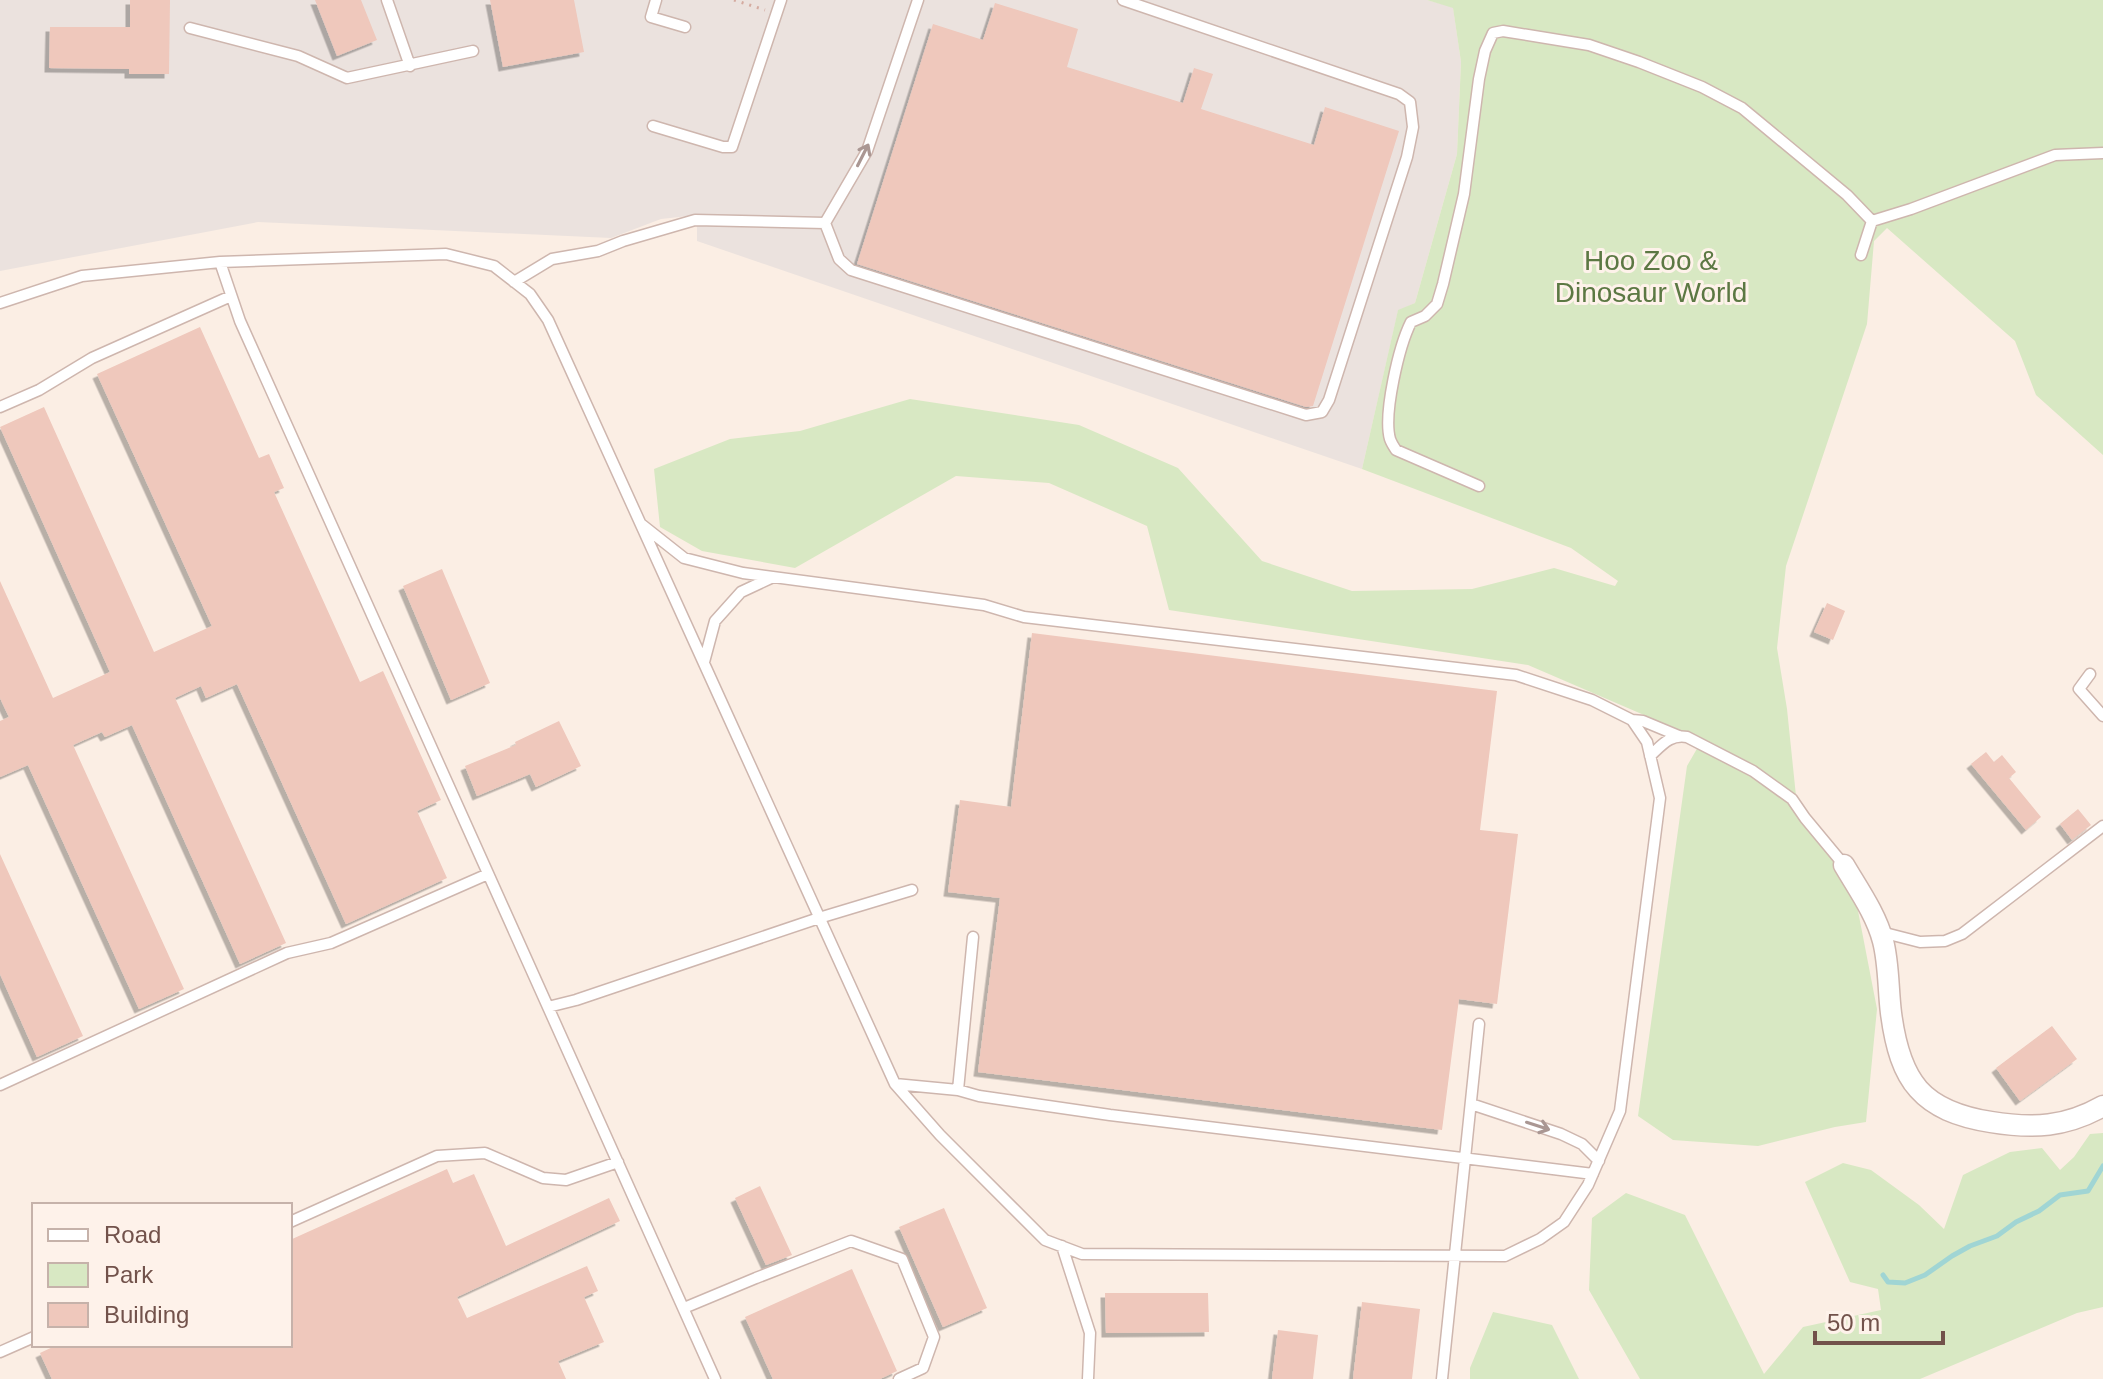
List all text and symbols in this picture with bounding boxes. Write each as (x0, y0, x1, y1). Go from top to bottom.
one-way arrow (856, 144, 872, 167)
park label: Hoo Zoo & Dinosaur World (1555, 245, 1747, 308)
one-way arrow (1525, 1120, 1550, 1135)
legend (32, 1203, 292, 1347)
text: Road (104, 1221, 161, 1248)
text: Park (104, 1261, 154, 1288)
scale bar (1815, 1295, 1943, 1345)
text: Building (104, 1301, 189, 1328)
text: 50 m (1827, 1309, 1880, 1336)

